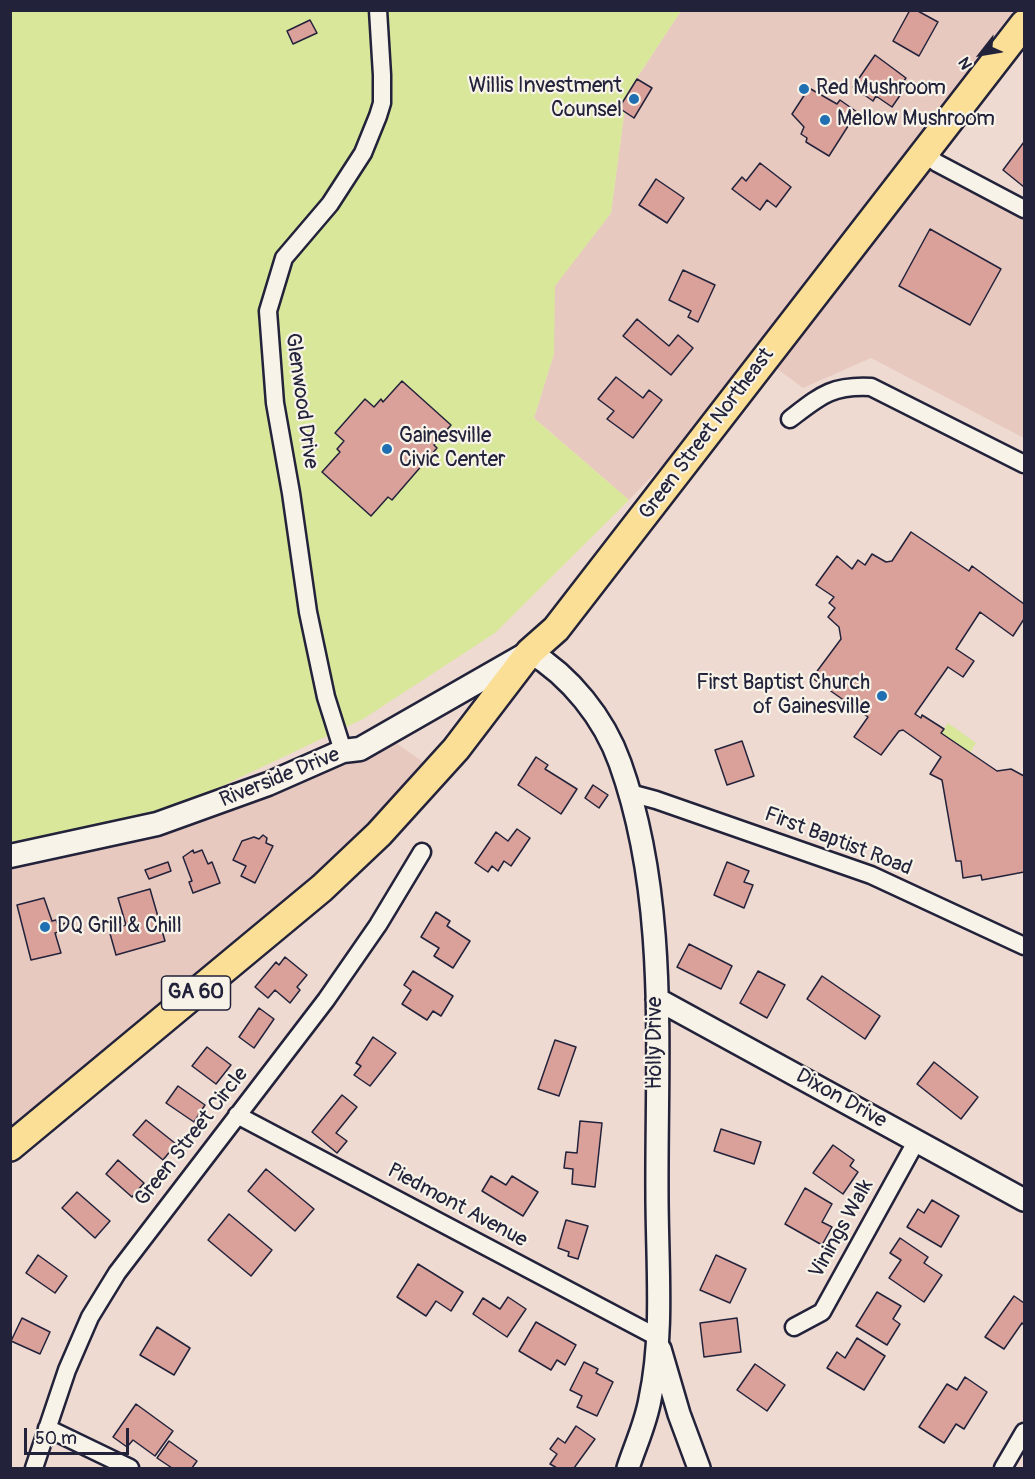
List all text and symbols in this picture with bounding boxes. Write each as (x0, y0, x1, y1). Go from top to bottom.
north arrow (951, 24, 1011, 84)
text: N (954, 53, 977, 73)
place label: Willis Investment Counsel (468, 74, 622, 124)
place label: Red Mushroom (816, 76, 946, 102)
marker: Red Mushroom (797, 82, 811, 96)
marker: Willis Investment Counsel (627, 92, 641, 106)
place label: Mellow Mushroom (837, 107, 995, 133)
marker: Mellow Mushroom (818, 113, 832, 127)
street label: Glenwood Drive (279, 331, 323, 471)
street label: Green Street Northeast (634, 343, 780, 525)
place label: Gainesville Civic Center (399, 424, 506, 474)
marker: Gainesville Civic Center (380, 442, 394, 456)
place label: First Baptist Church of Gainesville (696, 671, 870, 721)
marker: First Baptist Church of Gainesville (875, 689, 889, 703)
street label: Riverside Drive (216, 742, 344, 814)
street label: First Baptist Road (761, 802, 915, 882)
place label: DQ Grill & Chill (57, 914, 182, 940)
marker: DQ Grill & Chill (38, 920, 52, 934)
road number: GA 60 (162, 976, 230, 1010)
street label: Holly Drive (643, 997, 669, 1089)
street label: Green Street Circle (130, 1062, 254, 1212)
street label: Dixon Drive (791, 1064, 891, 1134)
street label: Piedmont Avenue (383, 1159, 531, 1253)
street label: Vinings Walk (804, 1175, 880, 1283)
scale bar (27, 1416, 132, 1454)
text: 50 m (35, 1427, 77, 1450)

